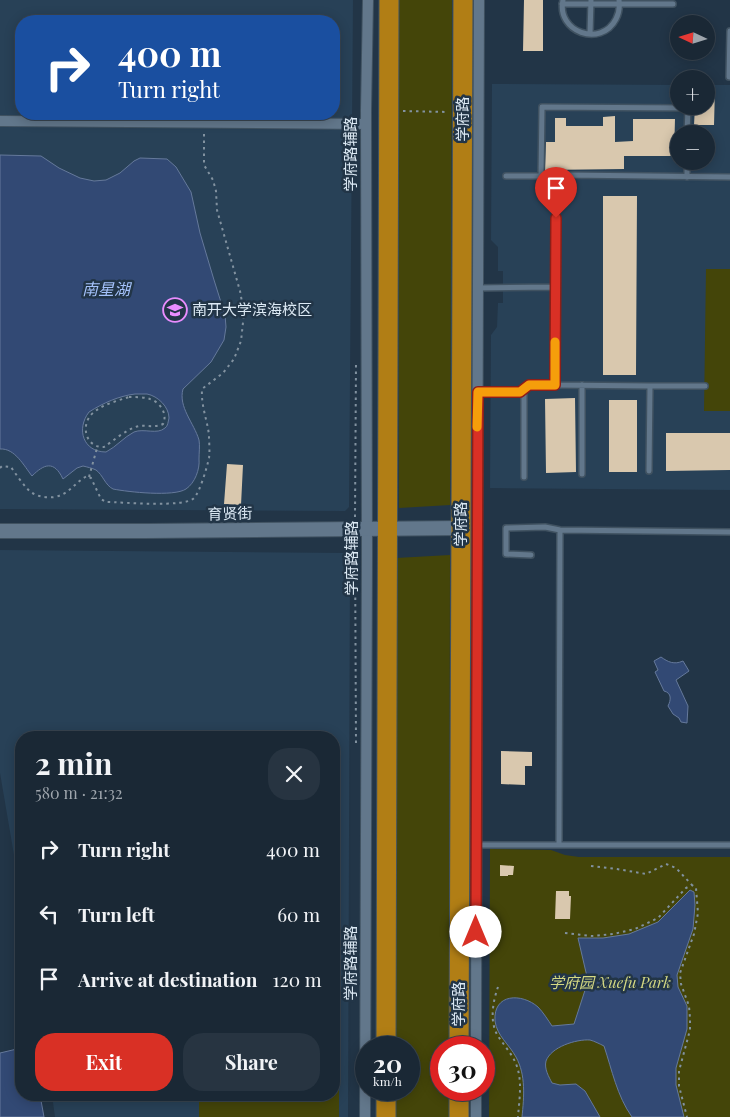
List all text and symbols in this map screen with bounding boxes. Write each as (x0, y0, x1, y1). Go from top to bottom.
north arrow (670, 15, 715, 60)
map controls (670, 15, 715, 170)
text: 400 m (118, 29, 221, 76)
icon: right (35, 35, 100, 100)
button: + (670, 70, 715, 115)
text: Turn right (118, 74, 220, 104)
street label: 学府路 (452, 96, 472, 142)
street label: 学府路辅路 (340, 116, 360, 192)
button: − (670, 125, 715, 170)
pin (535, 167, 577, 218)
icon: arrive (542, 174, 570, 202)
water label: 南星湖 (82, 278, 133, 299)
school or university icon: 南开大学滨海校区 (162, 297, 188, 323)
place label: 南开大学滨海校区 (192, 299, 312, 319)
street label: 学府路 (450, 501, 470, 547)
street label: 育贤街 (207, 503, 253, 523)
street label: 学府路辅路 (341, 520, 361, 596)
text: 2 min (35, 743, 112, 783)
button: close (268, 748, 320, 800)
text: 580 m · 21:32 (35, 782, 123, 803)
icon: right (35, 835, 63, 863)
text: Turn right (78, 836, 170, 862)
text: 400 m (266, 836, 320, 862)
icon: left (35, 900, 63, 928)
text: Turn left (78, 901, 155, 927)
text: 60 m (277, 901, 320, 927)
position arrow (449, 905, 501, 957)
street label: 学府路辅路 (340, 925, 360, 1001)
icon: arrive (35, 965, 63, 993)
text: Arrive at destination (78, 966, 258, 992)
text: 120 m (273, 966, 322, 992)
park label: 学府园 Xuefu Park (549, 972, 671, 992)
street label: 学府路 (448, 981, 468, 1027)
button: Exit (35, 1033, 173, 1091)
button: Share (183, 1033, 320, 1091)
speed limit sign: 30 (430, 1036, 495, 1101)
text: 20 (373, 1046, 402, 1079)
text: km/h (373, 1073, 402, 1089)

